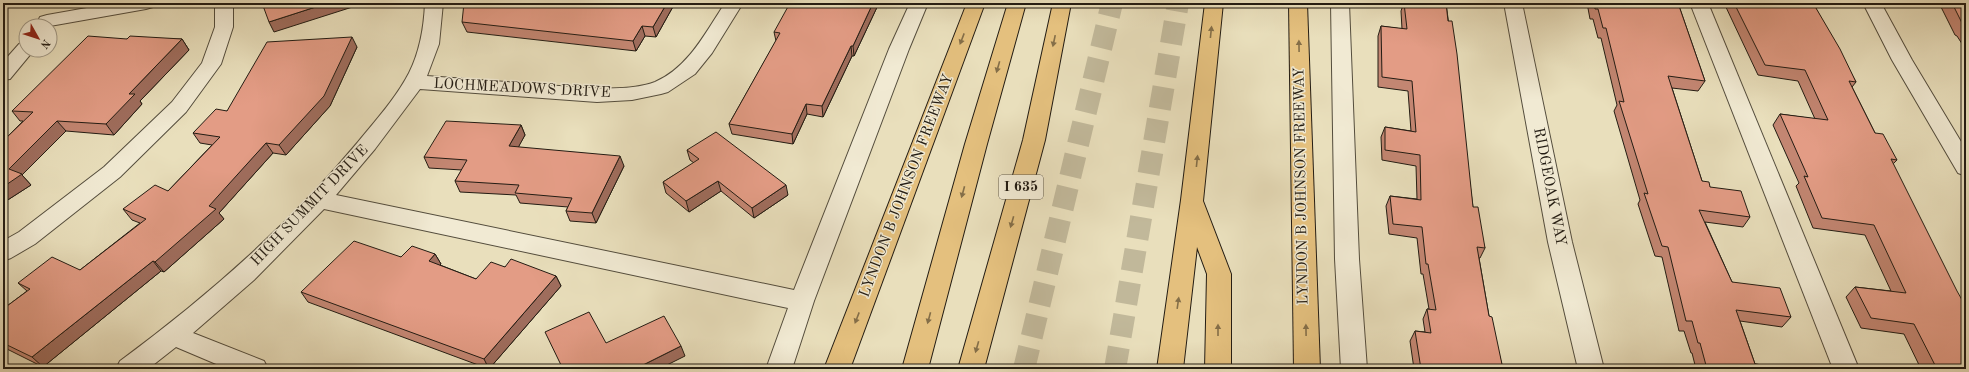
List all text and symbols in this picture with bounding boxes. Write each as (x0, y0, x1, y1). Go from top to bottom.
north arrow (18, 18, 58, 58)
one-way arrow (1208, 26, 1214, 38)
one-way arrow (958, 34, 964, 46)
one-way arrow (1051, 35, 1057, 47)
text: N (37, 37, 52, 51)
one-way arrow (1296, 39, 1302, 52)
one-way arrow (995, 62, 1001, 74)
street label: LYNDON B JOHNSON FREEWAY (1292, 67, 1312, 305)
street label: LYNDON B JOHNSON FREEWAY (857, 72, 957, 300)
street label: LOCHMEADOWS DRIVE (433, 77, 611, 101)
street label: RIDGEOAK WAY (1530, 126, 1568, 248)
street label: HIGH SUMMIT DRIVE (249, 143, 371, 269)
one-way arrow (1193, 155, 1200, 167)
road number: I 635 (999, 175, 1043, 199)
one-way arrow (960, 187, 966, 199)
one-way arrow (1008, 216, 1014, 228)
one-way arrow (1175, 297, 1182, 309)
one-way arrow (926, 312, 932, 324)
one-way arrow (853, 313, 859, 325)
one-way arrow (1215, 323, 1221, 336)
one-way arrow (1303, 323, 1309, 336)
one-way arrow (974, 342, 980, 354)

